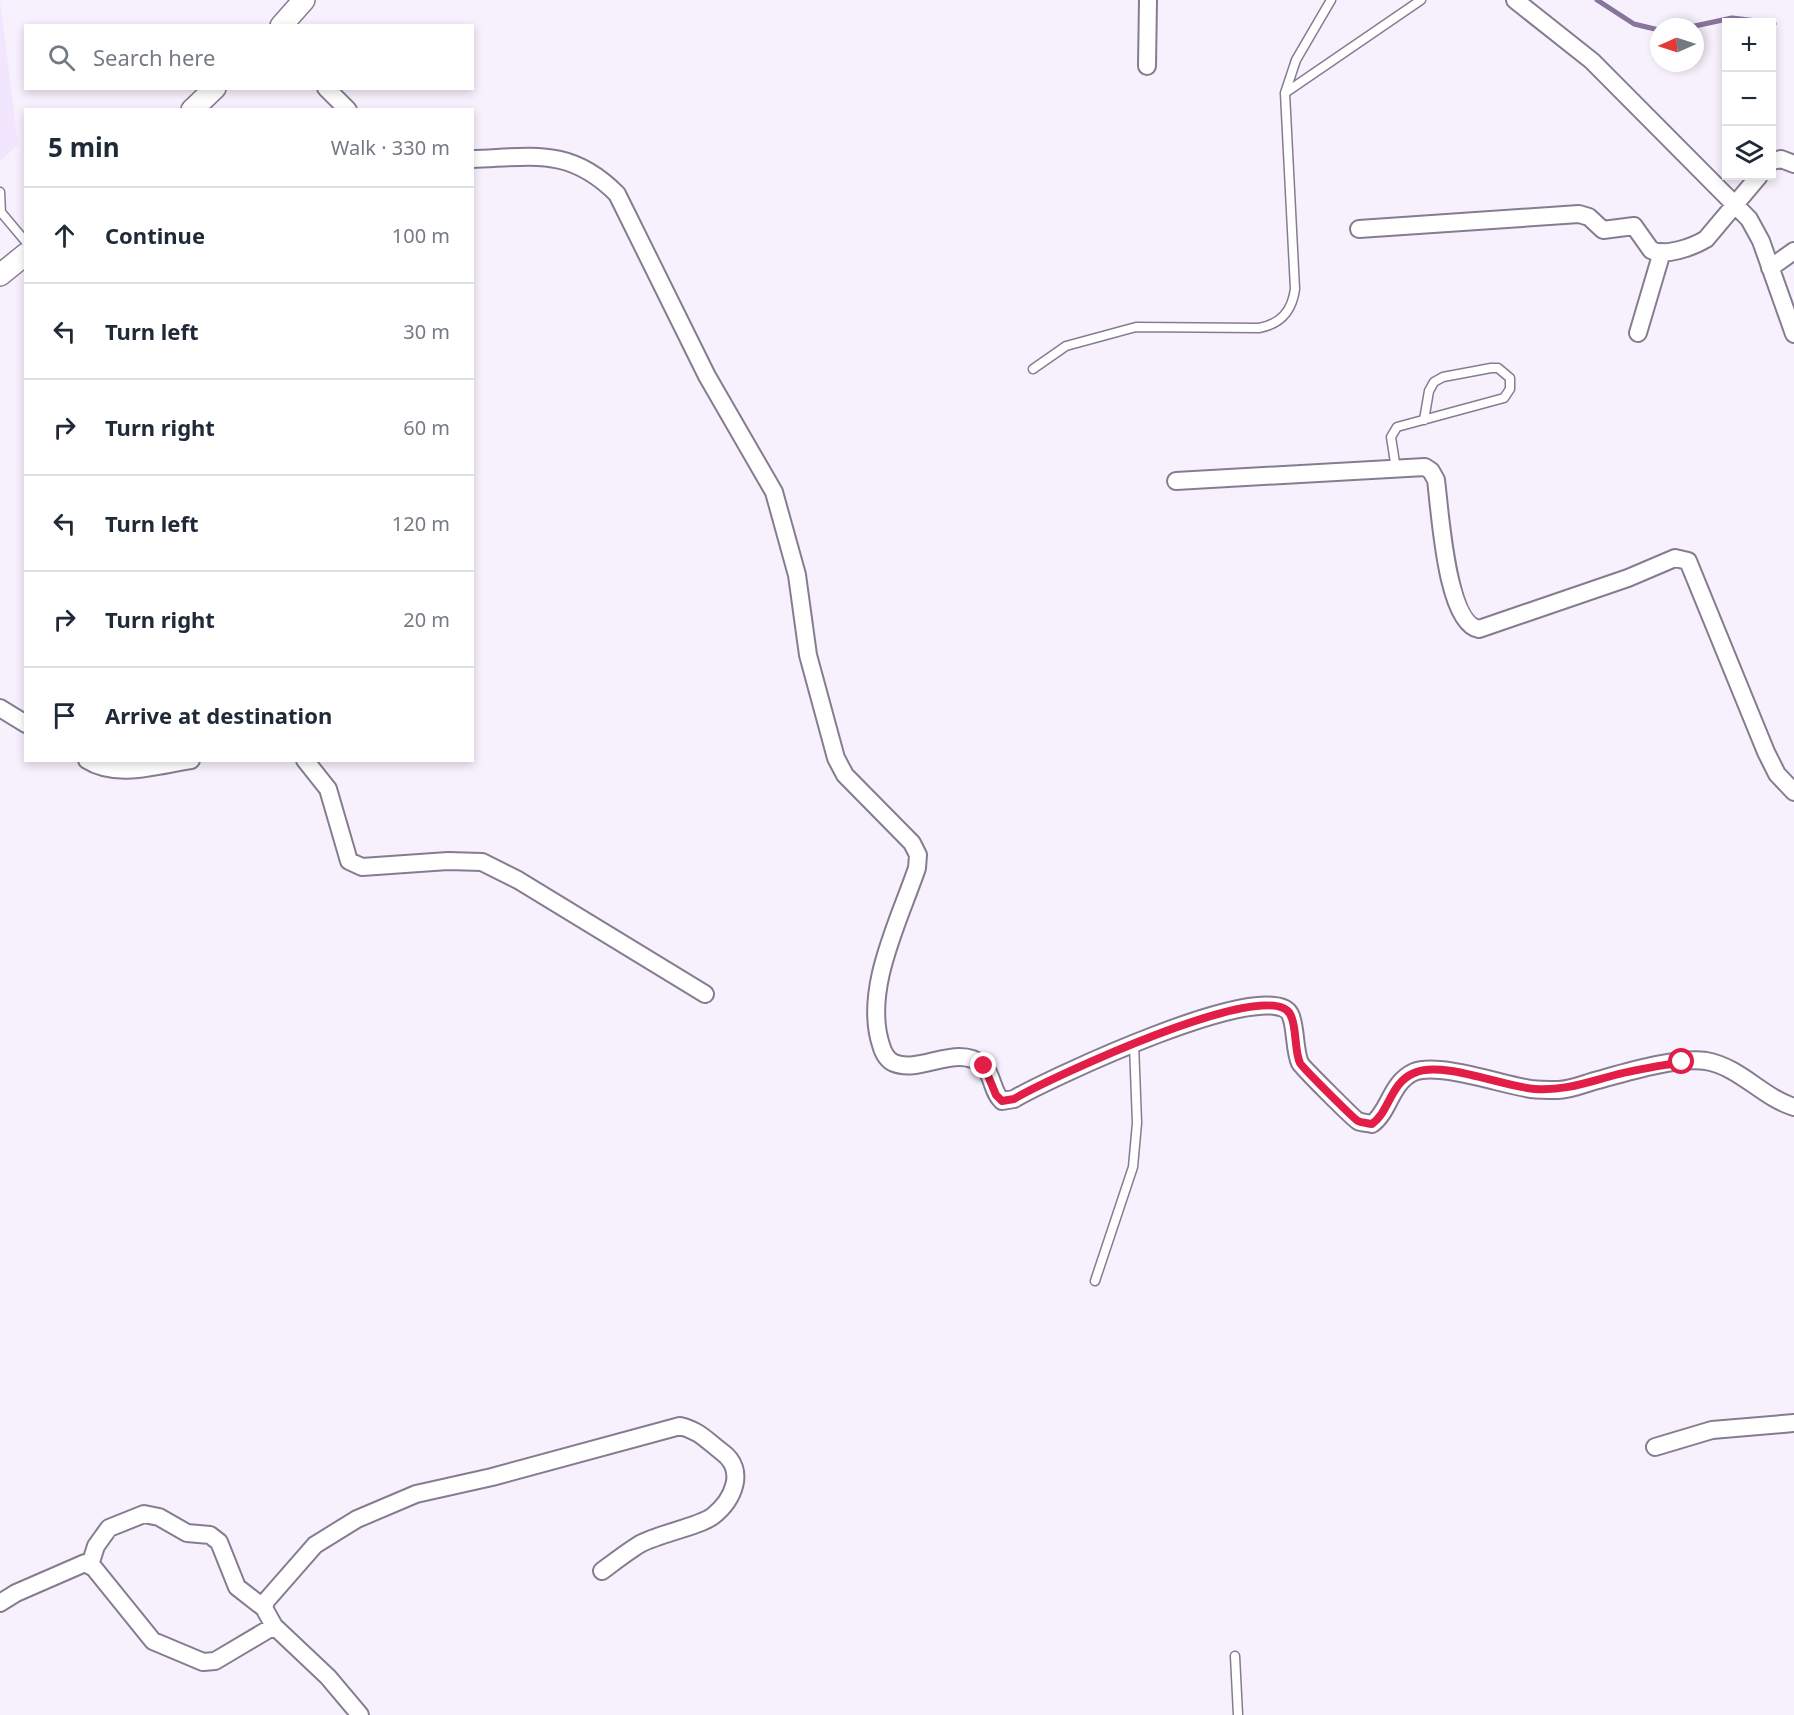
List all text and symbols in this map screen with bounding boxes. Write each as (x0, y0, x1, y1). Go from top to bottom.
north arrow (1650, 18, 1704, 72)
map controls (1722, 18, 1776, 180)
button: + (1722, 18, 1776, 72)
search box (24, 24, 474, 90)
icon: search (45, 41, 78, 74)
text: Search here (93, 42, 215, 72)
button: − (1722, 72, 1776, 126)
button: layers (1722, 126, 1776, 180)
text: 5 min (48, 129, 120, 165)
text: Walk · 330 m (331, 134, 450, 161)
icon: ahead (48, 219, 81, 252)
text: Continue (105, 220, 205, 250)
text: 100 m (392, 222, 450, 249)
icon: left (48, 315, 81, 348)
text: Turn left (105, 316, 199, 346)
text: 30 m (403, 318, 450, 345)
icon: right (48, 411, 81, 444)
text: Turn right (105, 412, 215, 442)
text: 60 m (403, 414, 450, 441)
icon: left (48, 507, 81, 540)
text: Turn left (105, 508, 199, 538)
text: 120 m (392, 510, 450, 537)
icon: right (48, 603, 81, 636)
text: Turn right (105, 604, 215, 634)
text: 20 m (403, 606, 450, 633)
icon: arrive (48, 699, 81, 732)
text: Arrive at destination (105, 700, 332, 730)
route start (1668, 1048, 1694, 1074)
route end (970, 1052, 996, 1078)

